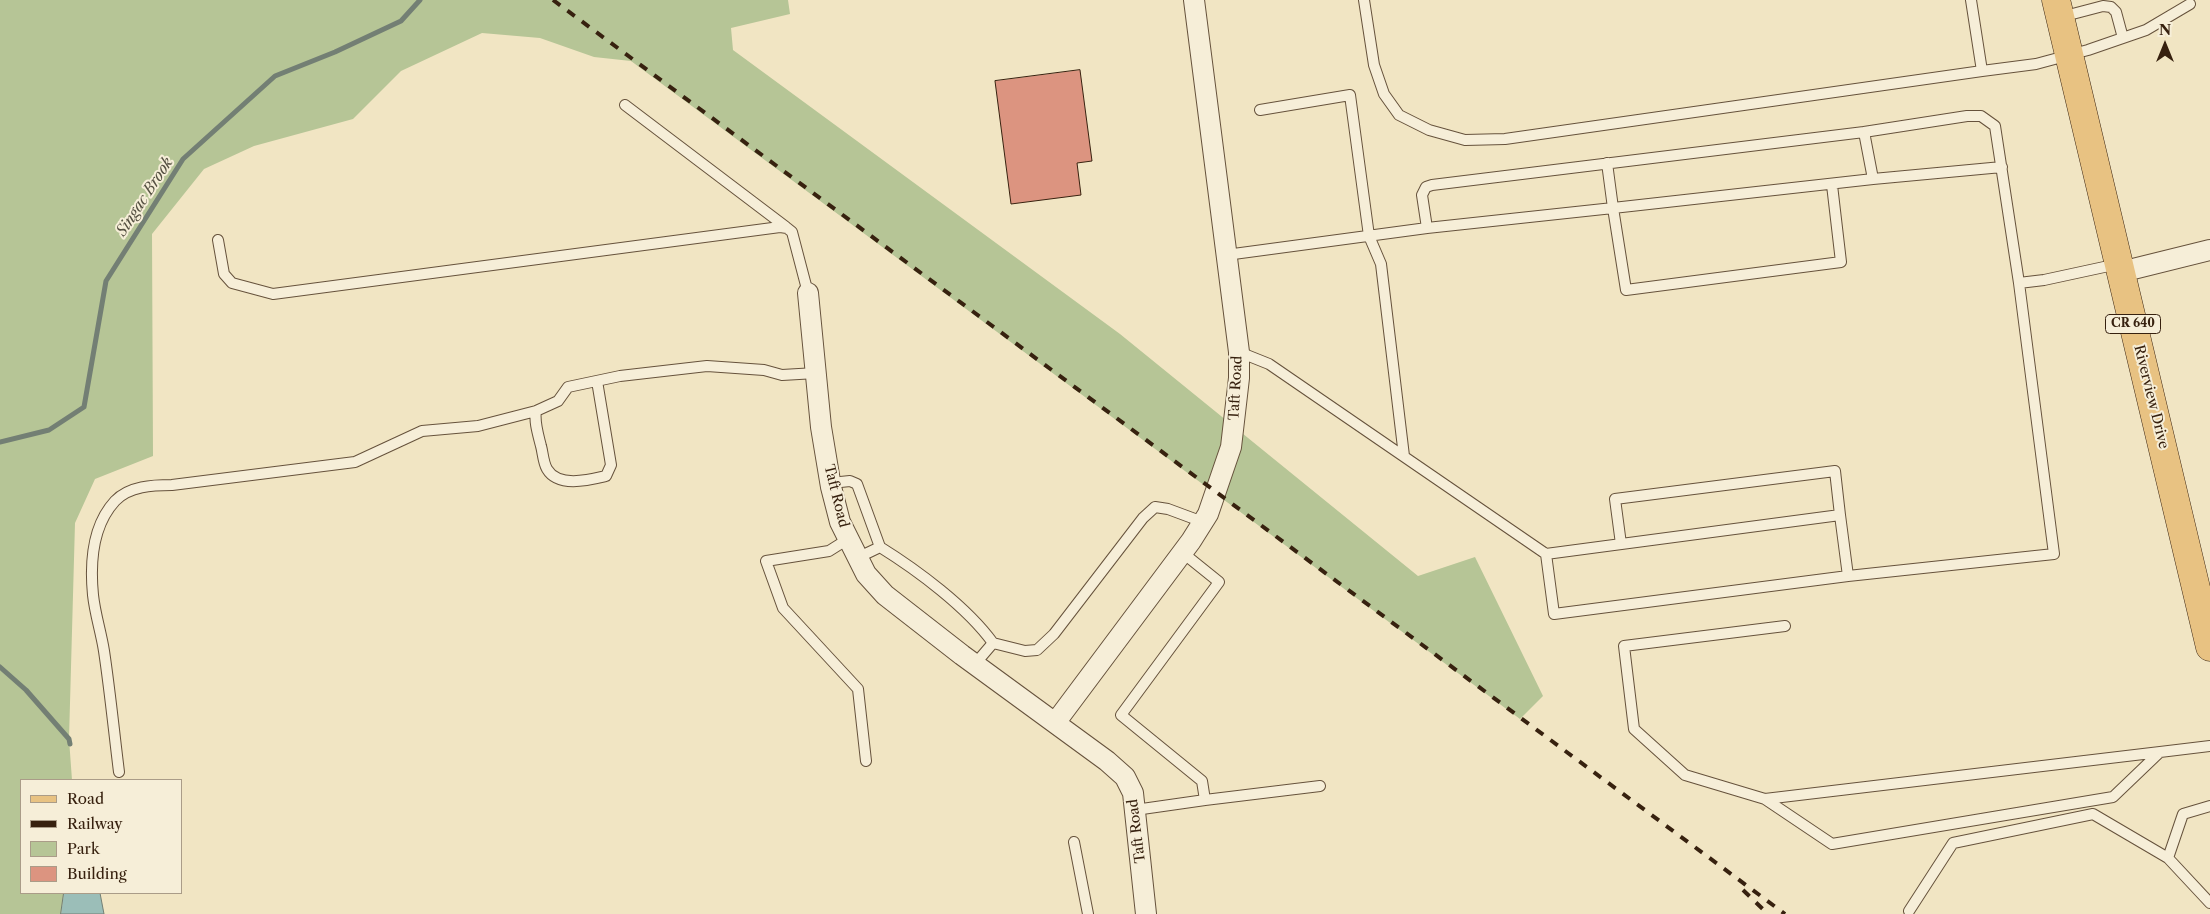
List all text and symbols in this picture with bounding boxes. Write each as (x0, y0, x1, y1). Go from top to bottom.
north arrow (2140, 20, 2190, 70)
text: N (2159, 21, 2171, 39)
water label: Singac Brook (113, 154, 177, 240)
road number: CR 640 (2106, 314, 2160, 334)
street label: Riverview Drive (2130, 343, 2172, 451)
street label: Taft Road (1226, 355, 1246, 421)
street label: Taft Road (820, 463, 852, 529)
legend (20, 779, 182, 894)
text: Road (67, 789, 104, 808)
street label: Taft Road (1125, 798, 1149, 864)
text: Railway (67, 814, 123, 833)
text: Park (67, 839, 100, 858)
text: Building (67, 864, 127, 883)

